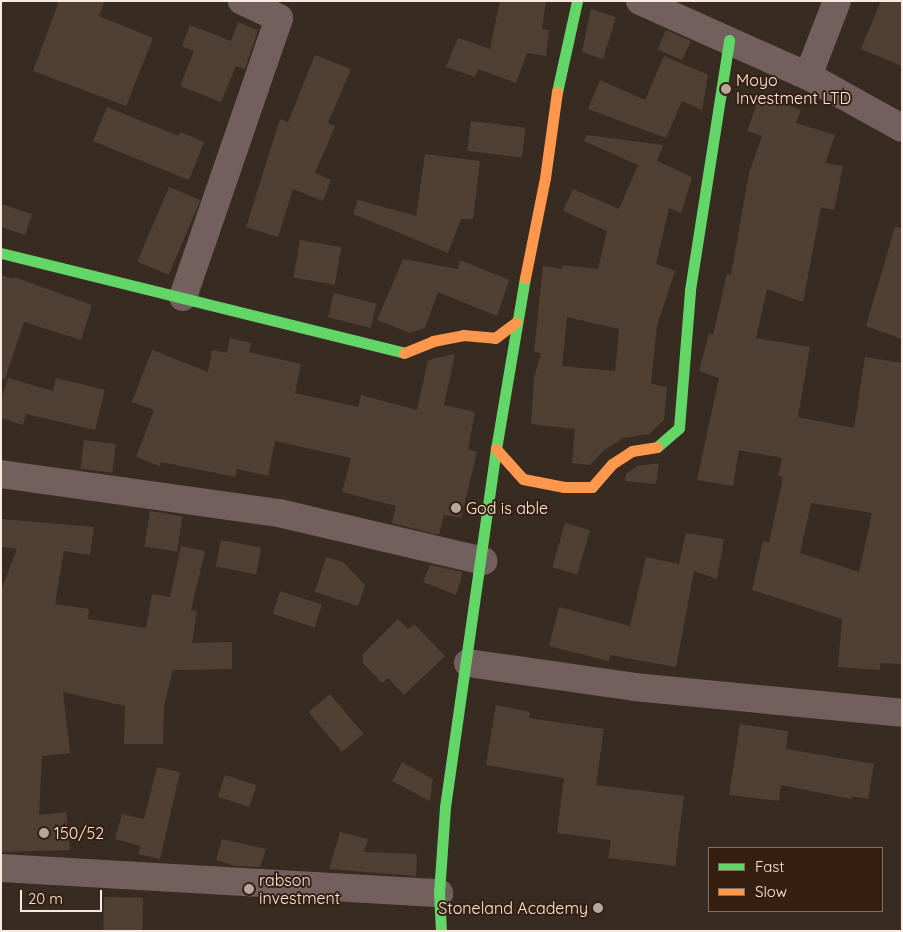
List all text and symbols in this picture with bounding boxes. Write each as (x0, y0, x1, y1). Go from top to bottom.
place label: Moyo Investment LTD (736, 70, 851, 108)
marker: Moyo Investment LTD (720, 83, 732, 95)
place label: God is able (466, 498, 548, 518)
marker: God is able (450, 502, 462, 514)
place label: 150/52 (54, 823, 104, 843)
marker: 150/52 (38, 827, 50, 839)
legend (708, 847, 883, 912)
text: Fast (755, 857, 784, 876)
place label: rabson investment (259, 870, 340, 908)
scale bar (22, 880, 105, 912)
text: Slow (755, 882, 787, 901)
marker: rabson investment (243, 883, 255, 895)
text: 20 m (28, 889, 63, 908)
place label: Stoneland Academy (438, 898, 588, 918)
marker: Stoneland Academy (592, 902, 604, 914)

